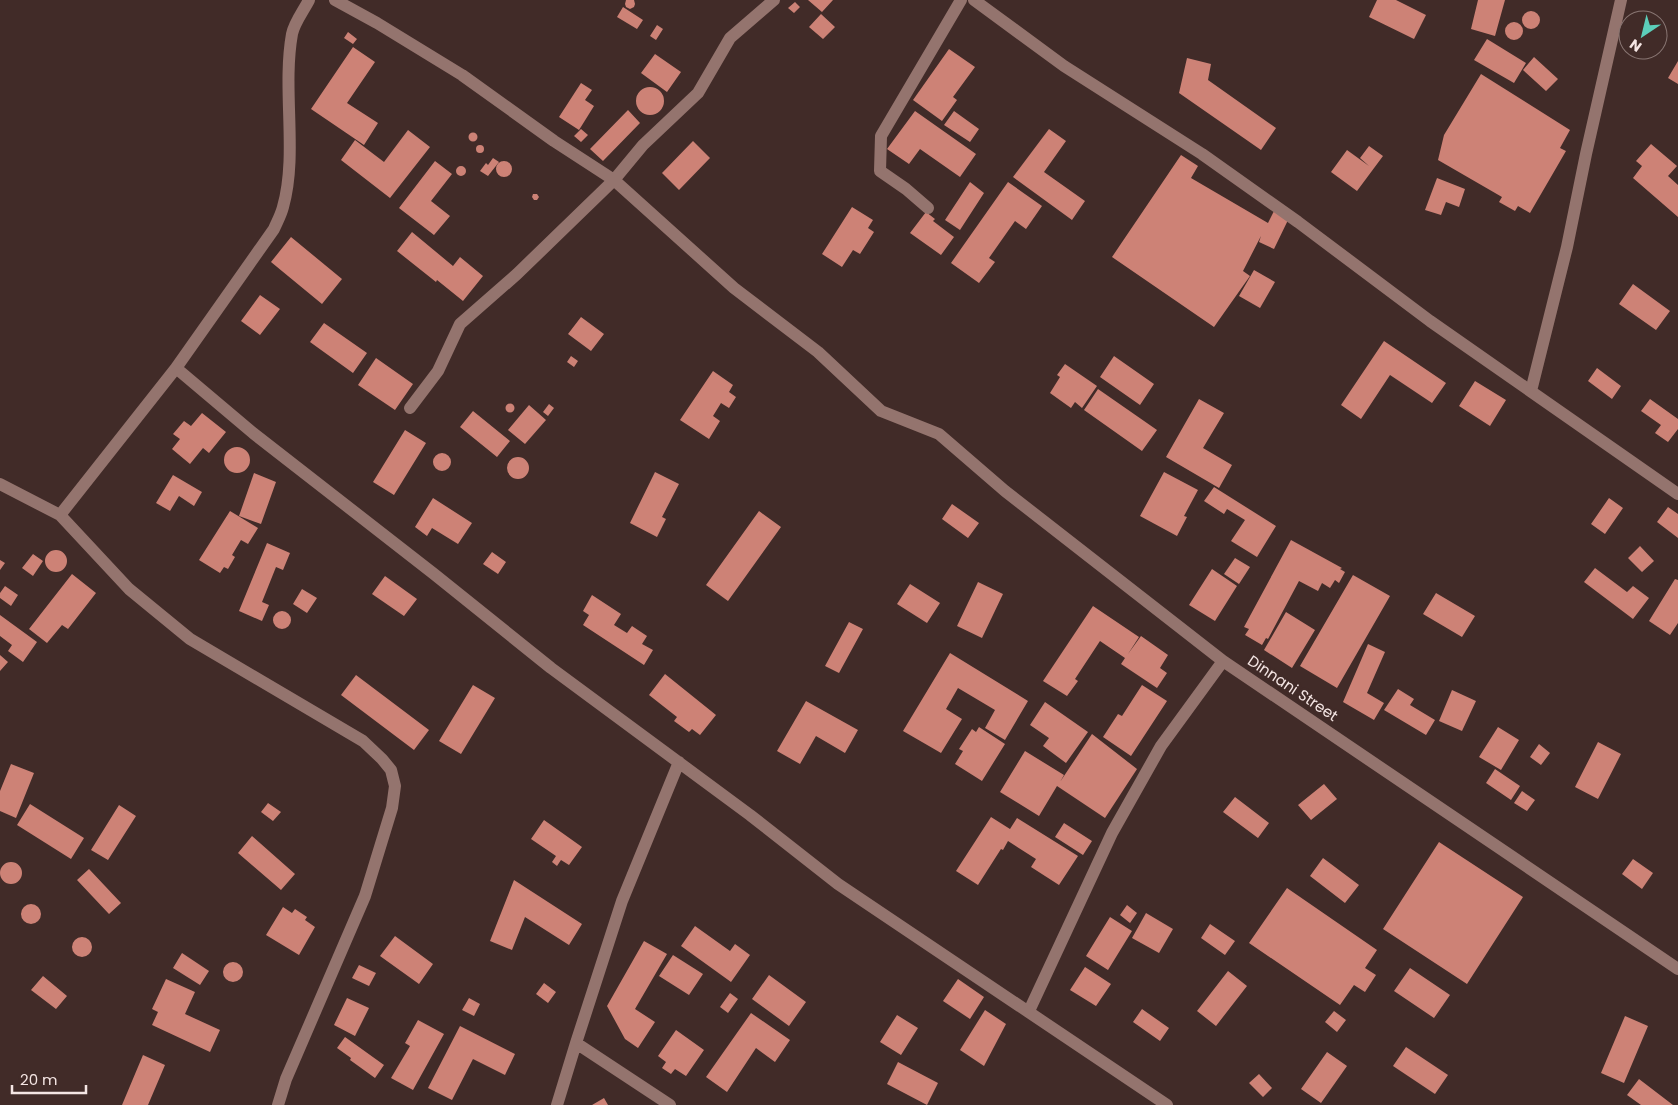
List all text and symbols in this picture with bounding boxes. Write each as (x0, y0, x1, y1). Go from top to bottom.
north arrow (1618, 10, 1668, 60)
text: N (1625, 34, 1646, 57)
street label: Dinnani Street (1244, 650, 1342, 726)
scale bar (12, 1062, 86, 1094)
text: 20 m (20, 1069, 58, 1090)

